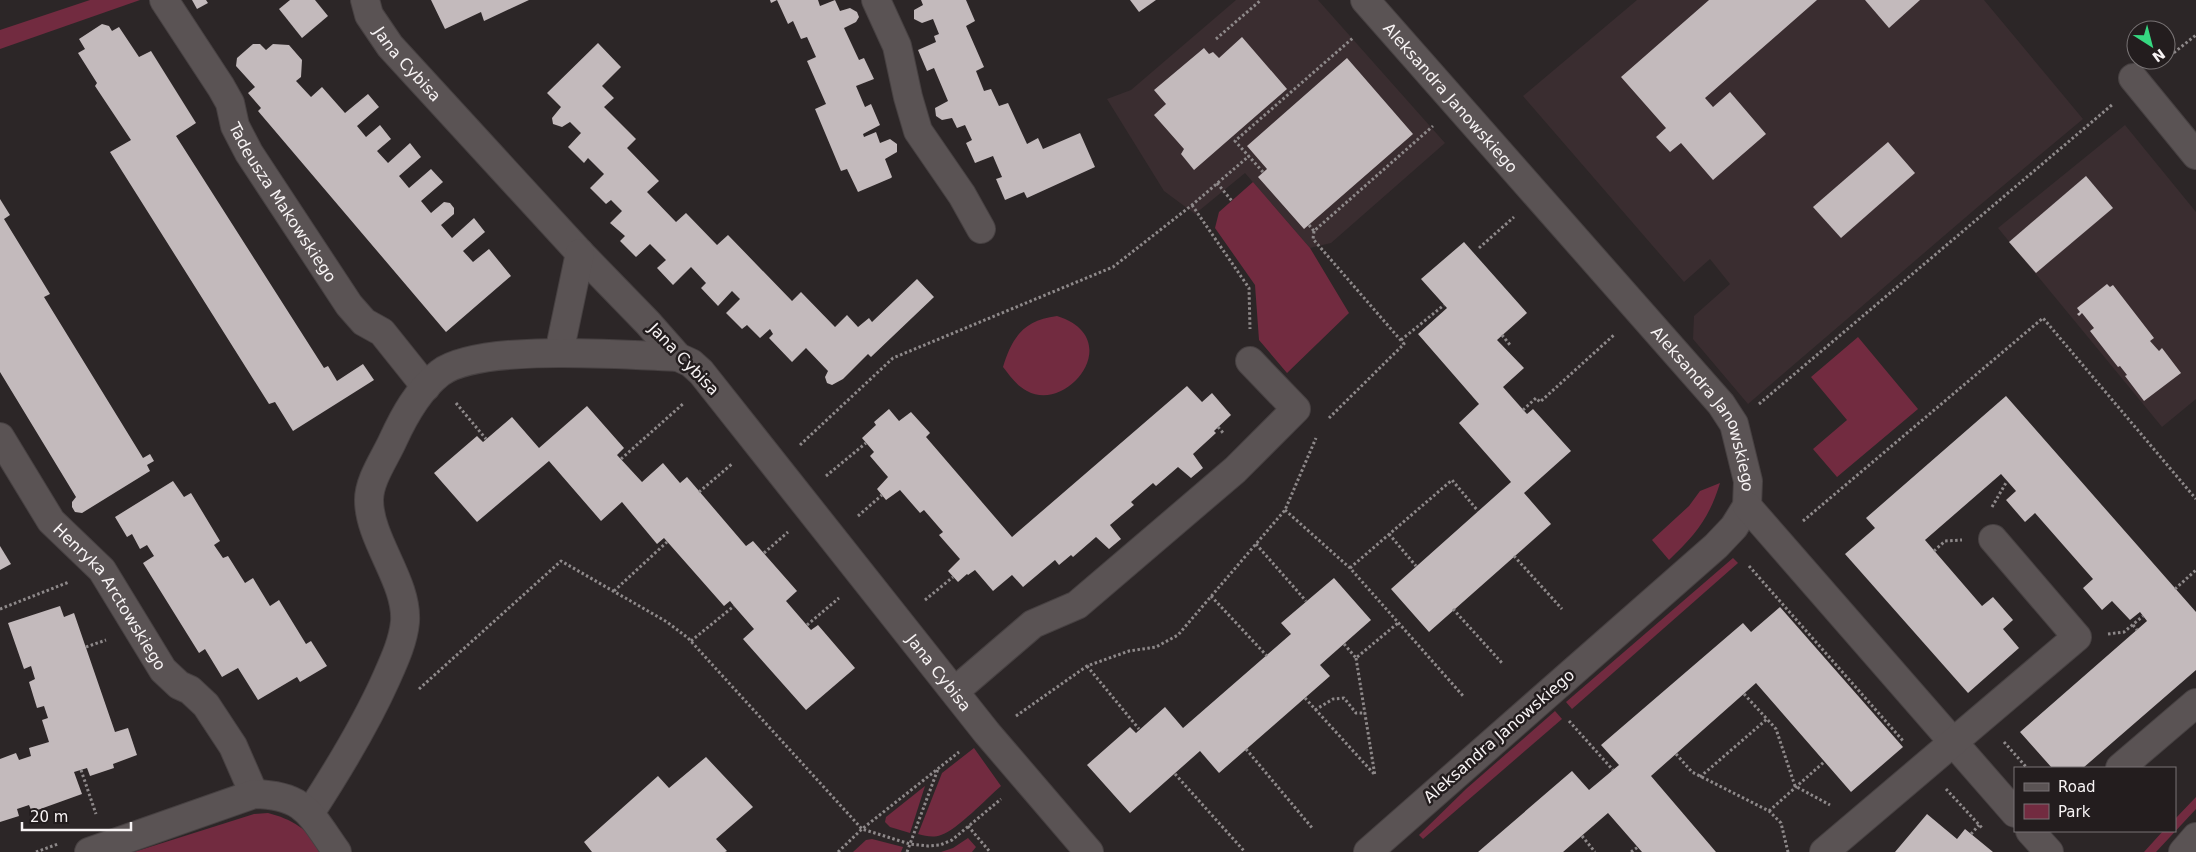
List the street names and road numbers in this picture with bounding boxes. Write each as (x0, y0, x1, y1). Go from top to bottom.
street label: Aleksandra Janowskiego (1380, 19, 1522, 177)
street label: Jana Cybisa (370, 22, 445, 105)
street label: Tadeusza Makowskiego (225, 118, 341, 286)
street label: Jana Cybisa (644, 318, 723, 399)
street label: Aleksandra Janowskiego (1647, 322, 1757, 492)
street label: Henryka Arctowskiego (50, 519, 170, 674)
street label: Jana Cybisa (902, 629, 975, 715)
street label: Aleksandra Janowskiego (1420, 665, 1578, 807)

